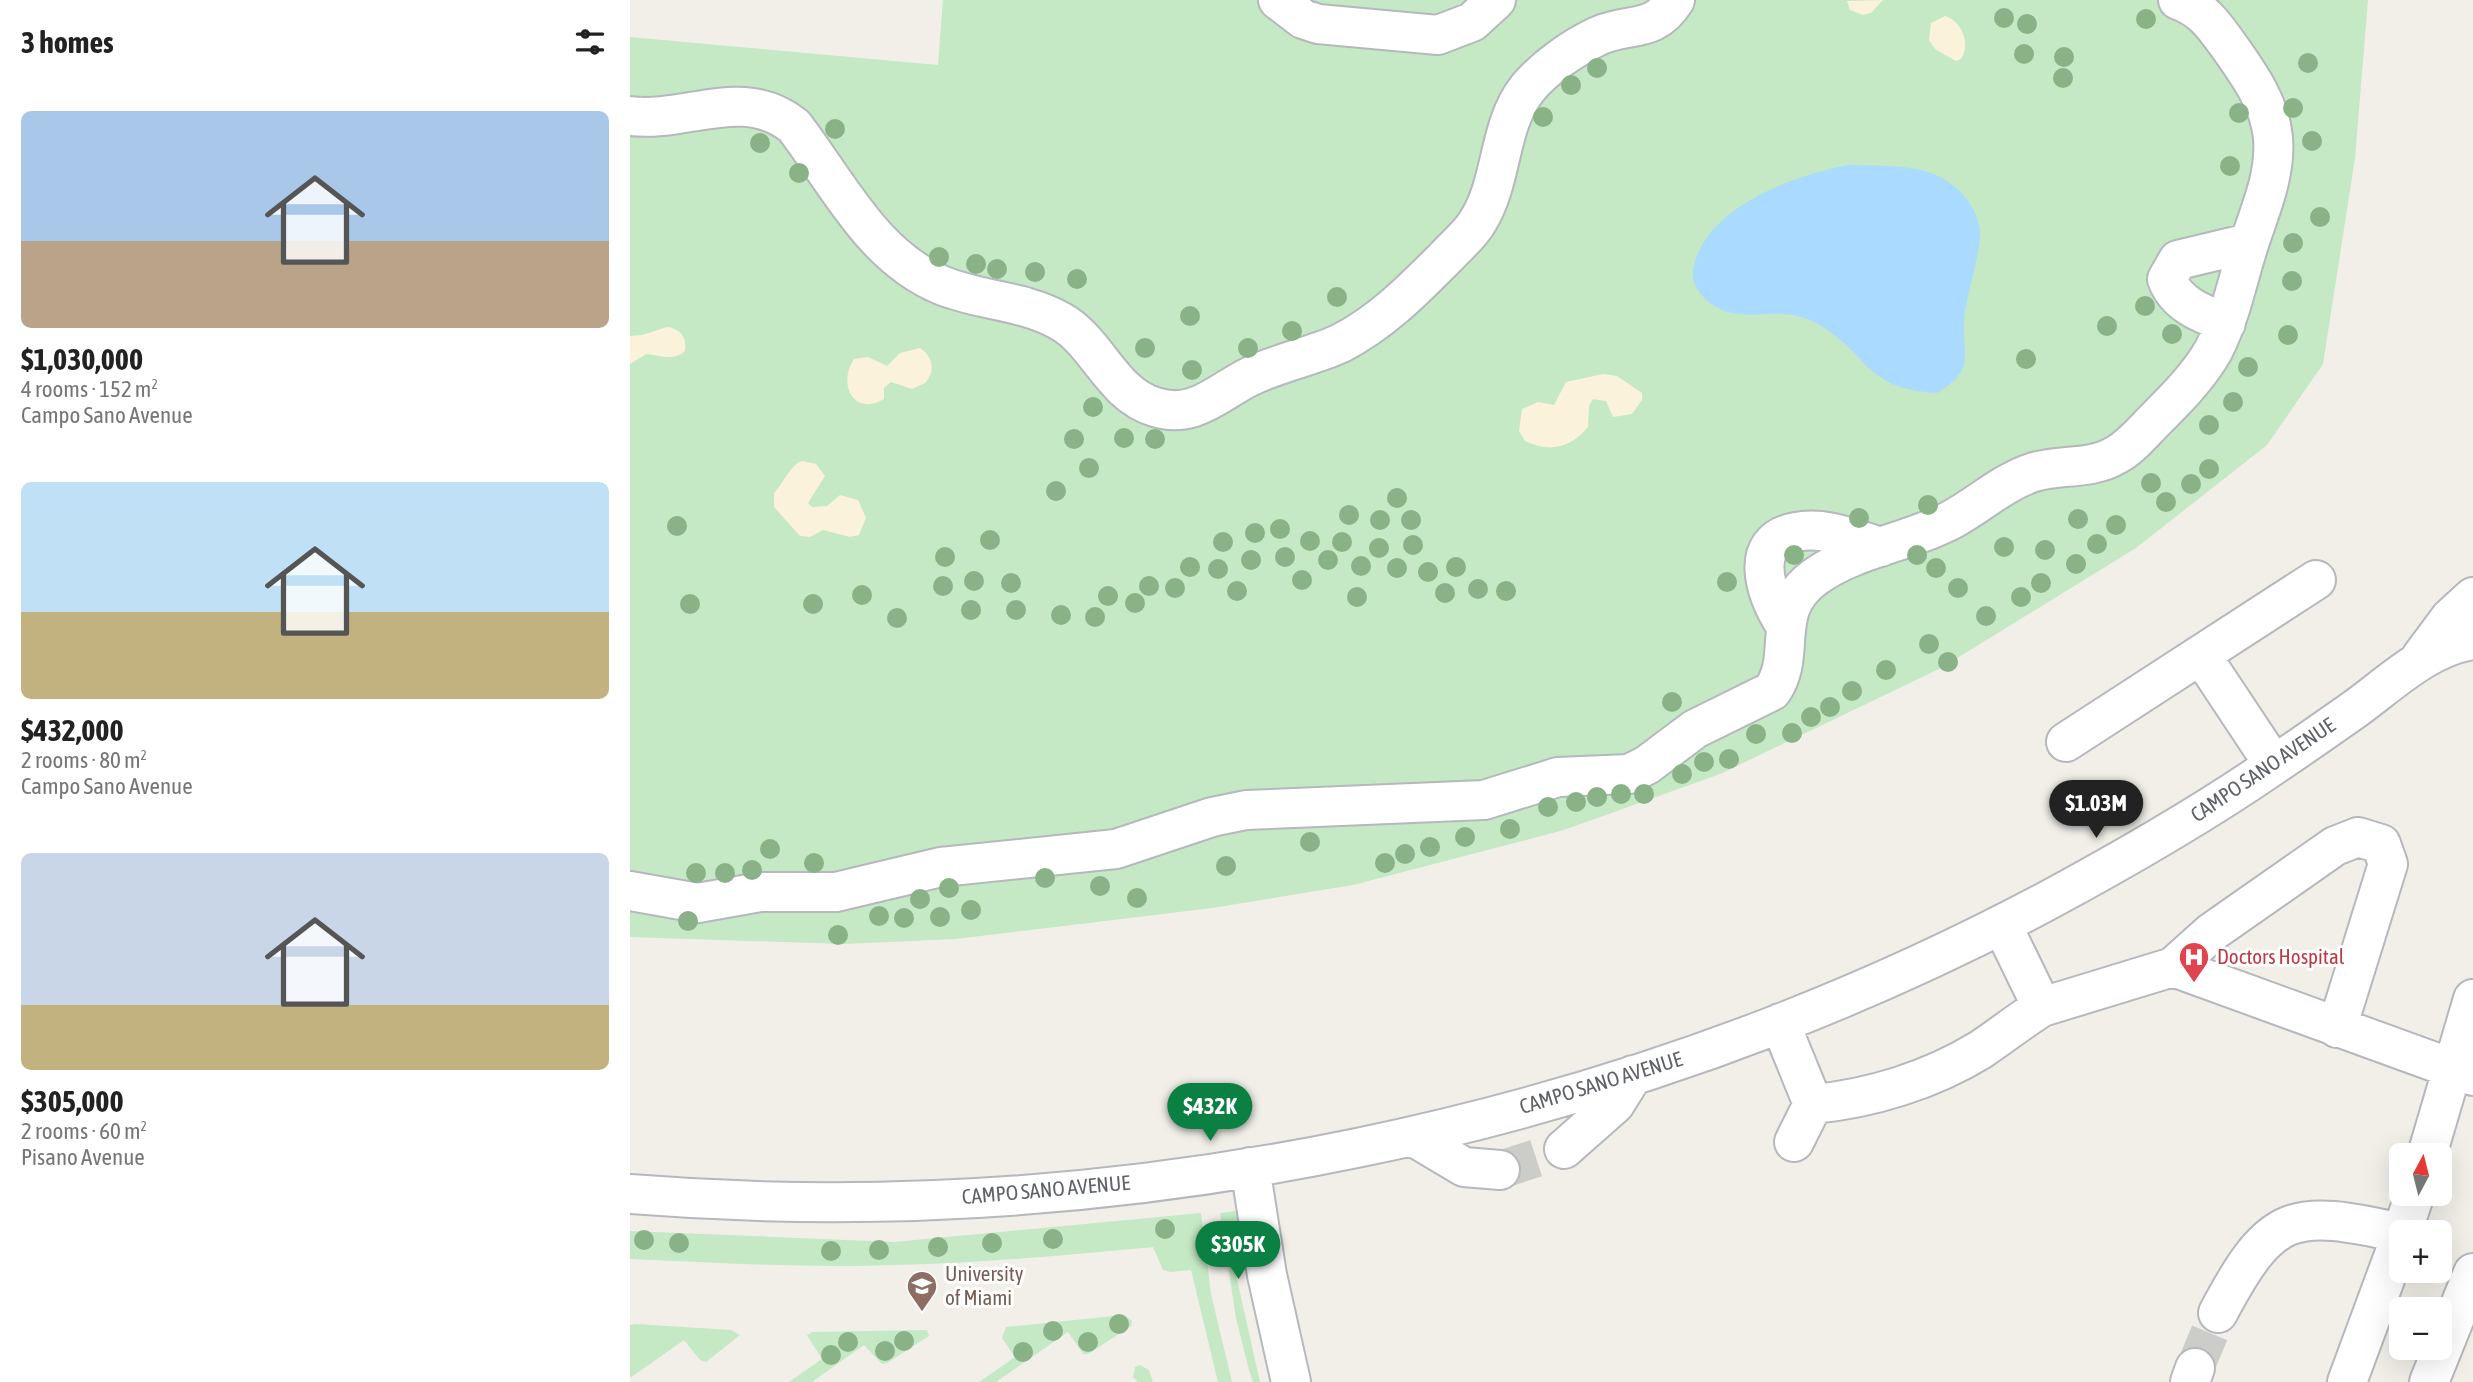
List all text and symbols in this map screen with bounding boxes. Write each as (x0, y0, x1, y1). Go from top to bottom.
icon: filters (571, 23, 609, 61)
text: 3 homes (21, 25, 114, 59)
icon: home (252, 157, 378, 283)
text: $1,030,000 (21, 342, 143, 376)
text: 4 rooms · 152 m² (21, 376, 158, 402)
text: Campo Sano Avenue (21, 402, 193, 428)
icon: home (252, 528, 378, 654)
street label: CAMPO SANO AVENUE (2186, 712, 2339, 826)
text: $432,000 (21, 713, 124, 747)
text: 2 rooms · 80 m² (21, 747, 147, 773)
text: Campo Sano Avenue (21, 773, 193, 799)
pin: $1.03M (2039, 780, 2153, 840)
text: $1.03M (2065, 790, 2127, 816)
icon: home (252, 899, 378, 1025)
hospital icon: Doctors Hospital (2177, 940, 2211, 984)
place label: Doctors Hospital (2217, 944, 2345, 968)
street label: CAMPO SANO AVENUE (1517, 1046, 1685, 1118)
text: $305,000 (21, 1084, 124, 1118)
pin: $432K (1161, 1084, 1259, 1143)
text: $432K (1183, 1093, 1237, 1119)
text: 2 rooms · 60 m² (21, 1118, 147, 1144)
north arrow (2389, 1143, 2452, 1206)
map controls (2389, 1143, 2452, 1360)
text: Pisano Avenue (21, 1144, 145, 1170)
street label: CAMPO SANO AVENUE (961, 1170, 1131, 1208)
button: + (2389, 1220, 2452, 1283)
pin: $305K (1189, 1222, 1287, 1281)
text: $305K (1211, 1231, 1265, 1257)
place label: University of Miami (945, 1261, 1024, 1309)
school or university icon: University of Miami (905, 1269, 939, 1313)
button: − (2389, 1297, 2452, 1360)

